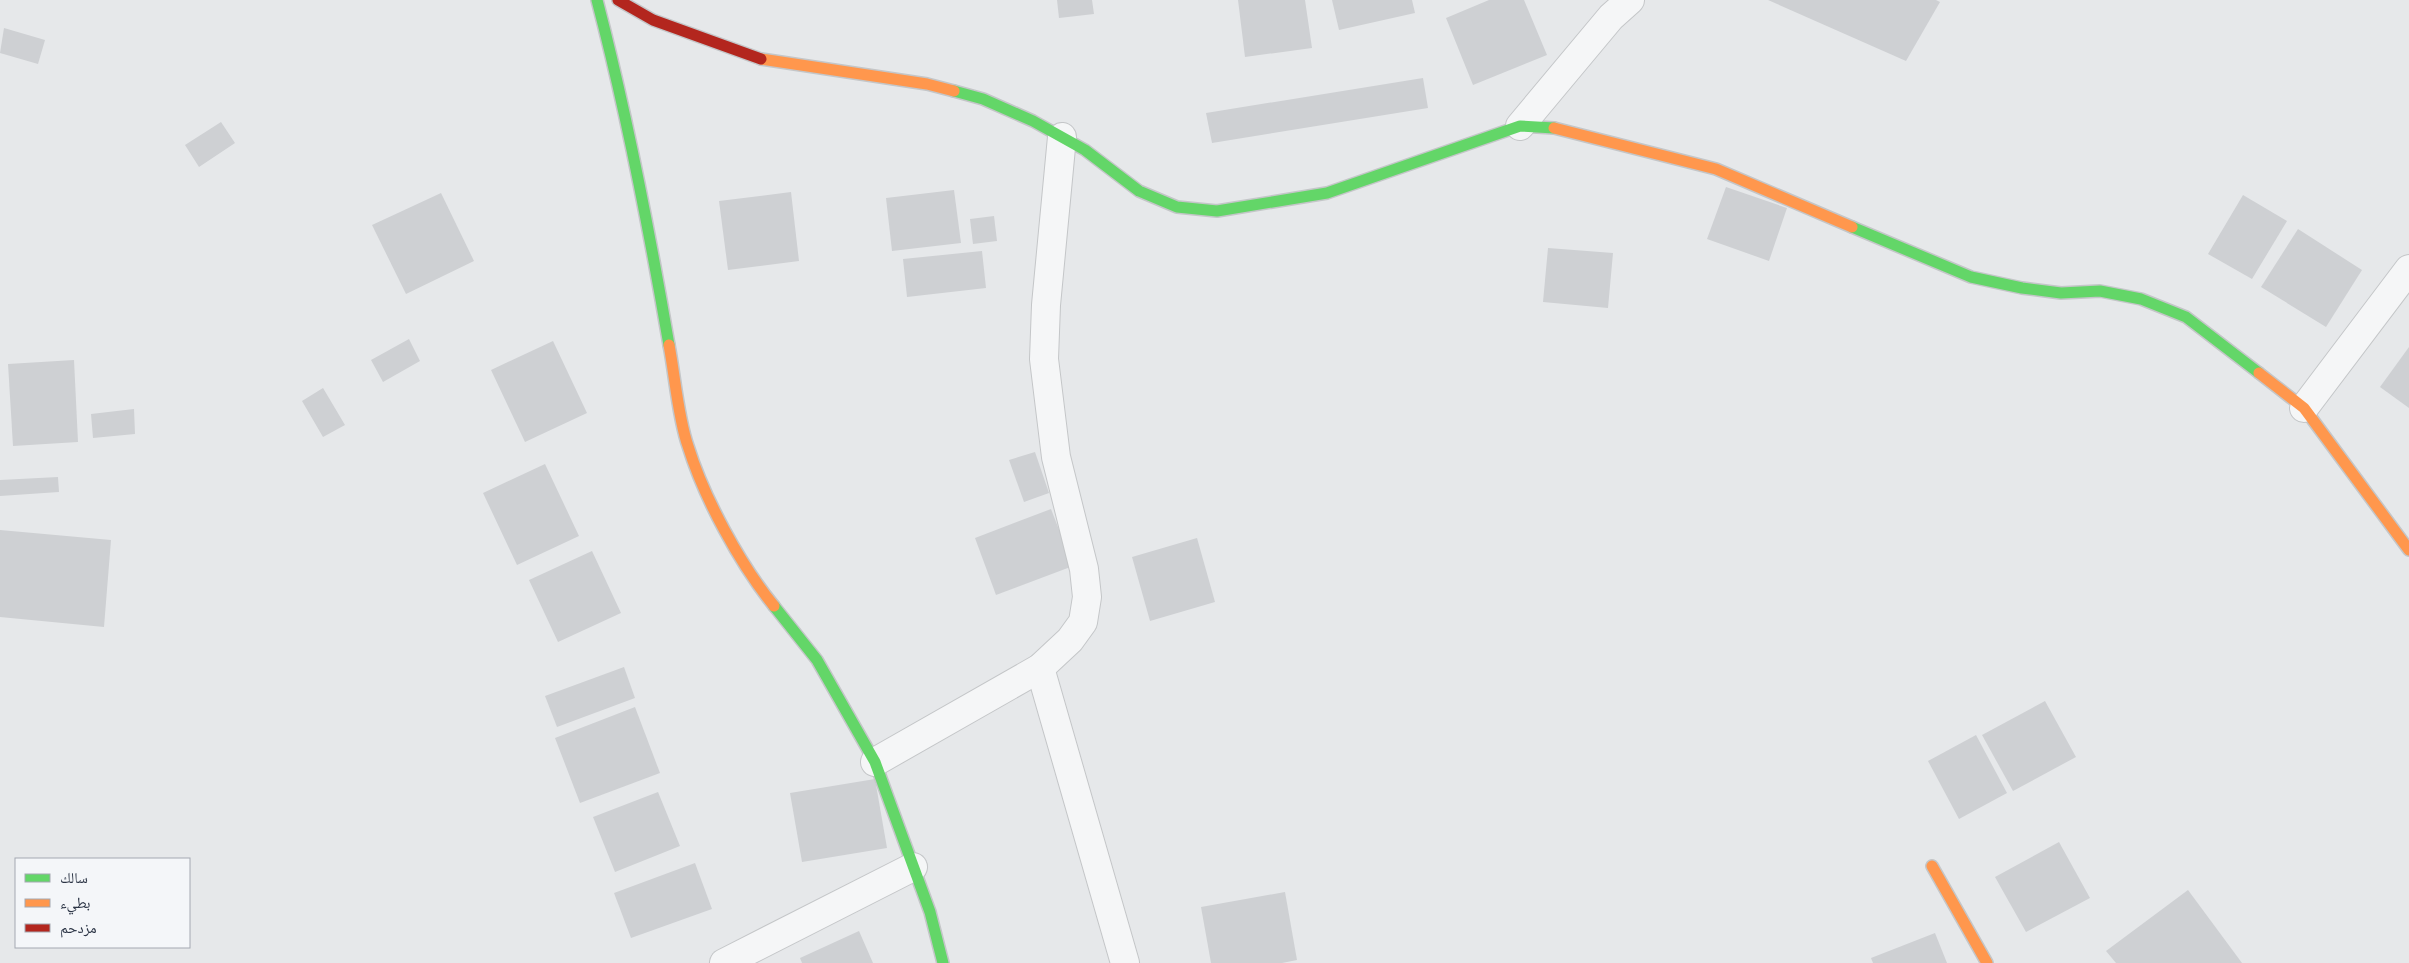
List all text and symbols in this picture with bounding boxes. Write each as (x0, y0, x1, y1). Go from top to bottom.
legend (15, 858, 190, 948)
text: سالك (60, 869, 88, 886)
text: بطيء (60, 894, 90, 915)
text: مزدحم (60, 919, 97, 938)

